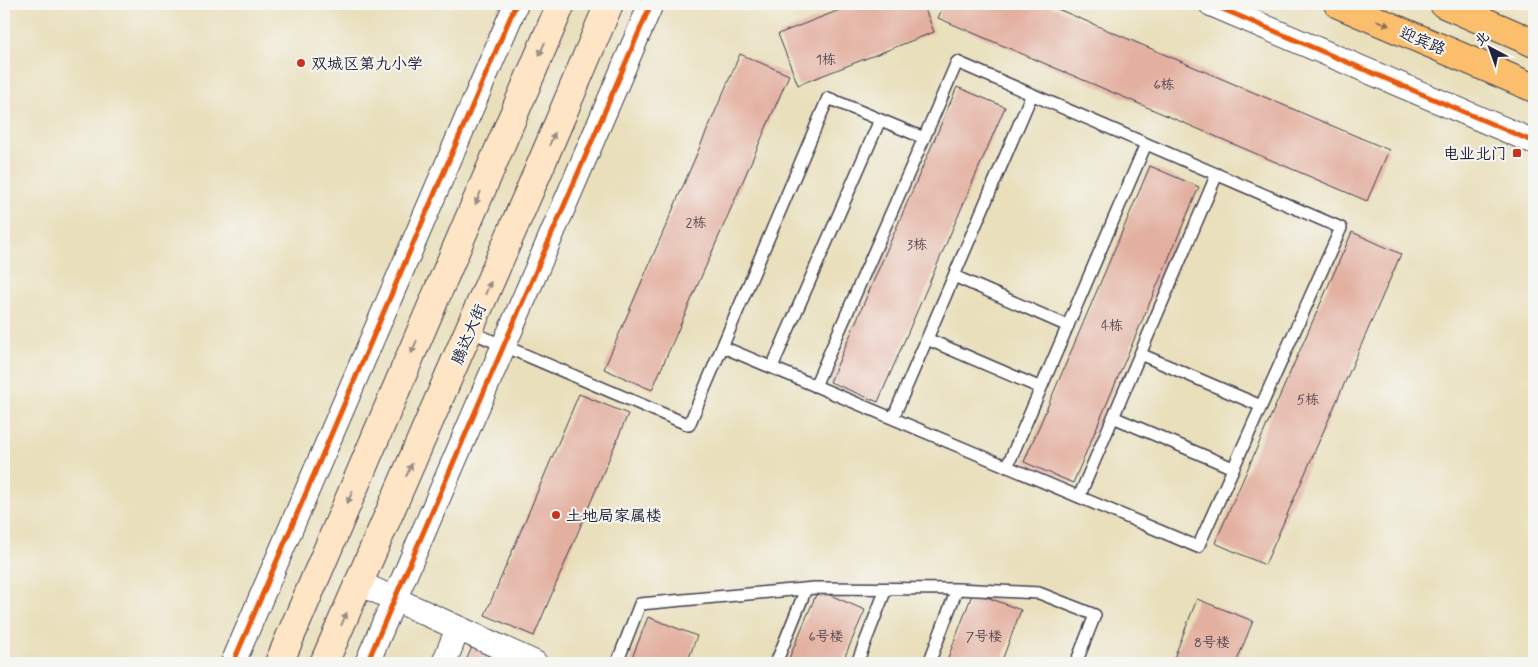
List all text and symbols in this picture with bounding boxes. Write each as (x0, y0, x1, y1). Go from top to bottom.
one-way arrow (1376, 19, 1391, 27)
street label: 迎宾路 (1396, 22, 1449, 60)
north arrow (1466, 22, 1516, 72)
text: 北 (1471, 28, 1493, 50)
one-way arrow (538, 42, 546, 57)
house number: 1栋 (816, 51, 836, 69)
place label: 双城区第九小学 (311, 54, 423, 75)
marker: 双城区第九小学 (295, 57, 307, 69)
house number: 6栋 (1153, 76, 1175, 94)
one-way arrow (548, 132, 556, 146)
place label: 电业北门 (1443, 144, 1507, 165)
marker: 电业北门 (1511, 147, 1523, 159)
one-way arrow (474, 191, 482, 205)
house number: 2栋 (686, 214, 706, 232)
house number: 3栋 (907, 236, 927, 254)
one-way arrow (484, 281, 492, 295)
street label: 腾达大街 (447, 301, 492, 368)
house number: 4栋 (1101, 317, 1123, 335)
one-way arrow (410, 340, 418, 355)
house number: 5栋 (1297, 391, 1319, 409)
one-way arrow (405, 463, 413, 477)
one-way arrow (346, 490, 354, 504)
place label: 土地局家属楼 (566, 506, 662, 527)
marker: 土地局家属楼 (550, 509, 562, 521)
one-way arrow (340, 612, 348, 626)
house number: 6号楼 (808, 628, 844, 646)
house number: 7号楼 (966, 628, 1002, 646)
house number: 8号楼 (1194, 634, 1230, 652)

